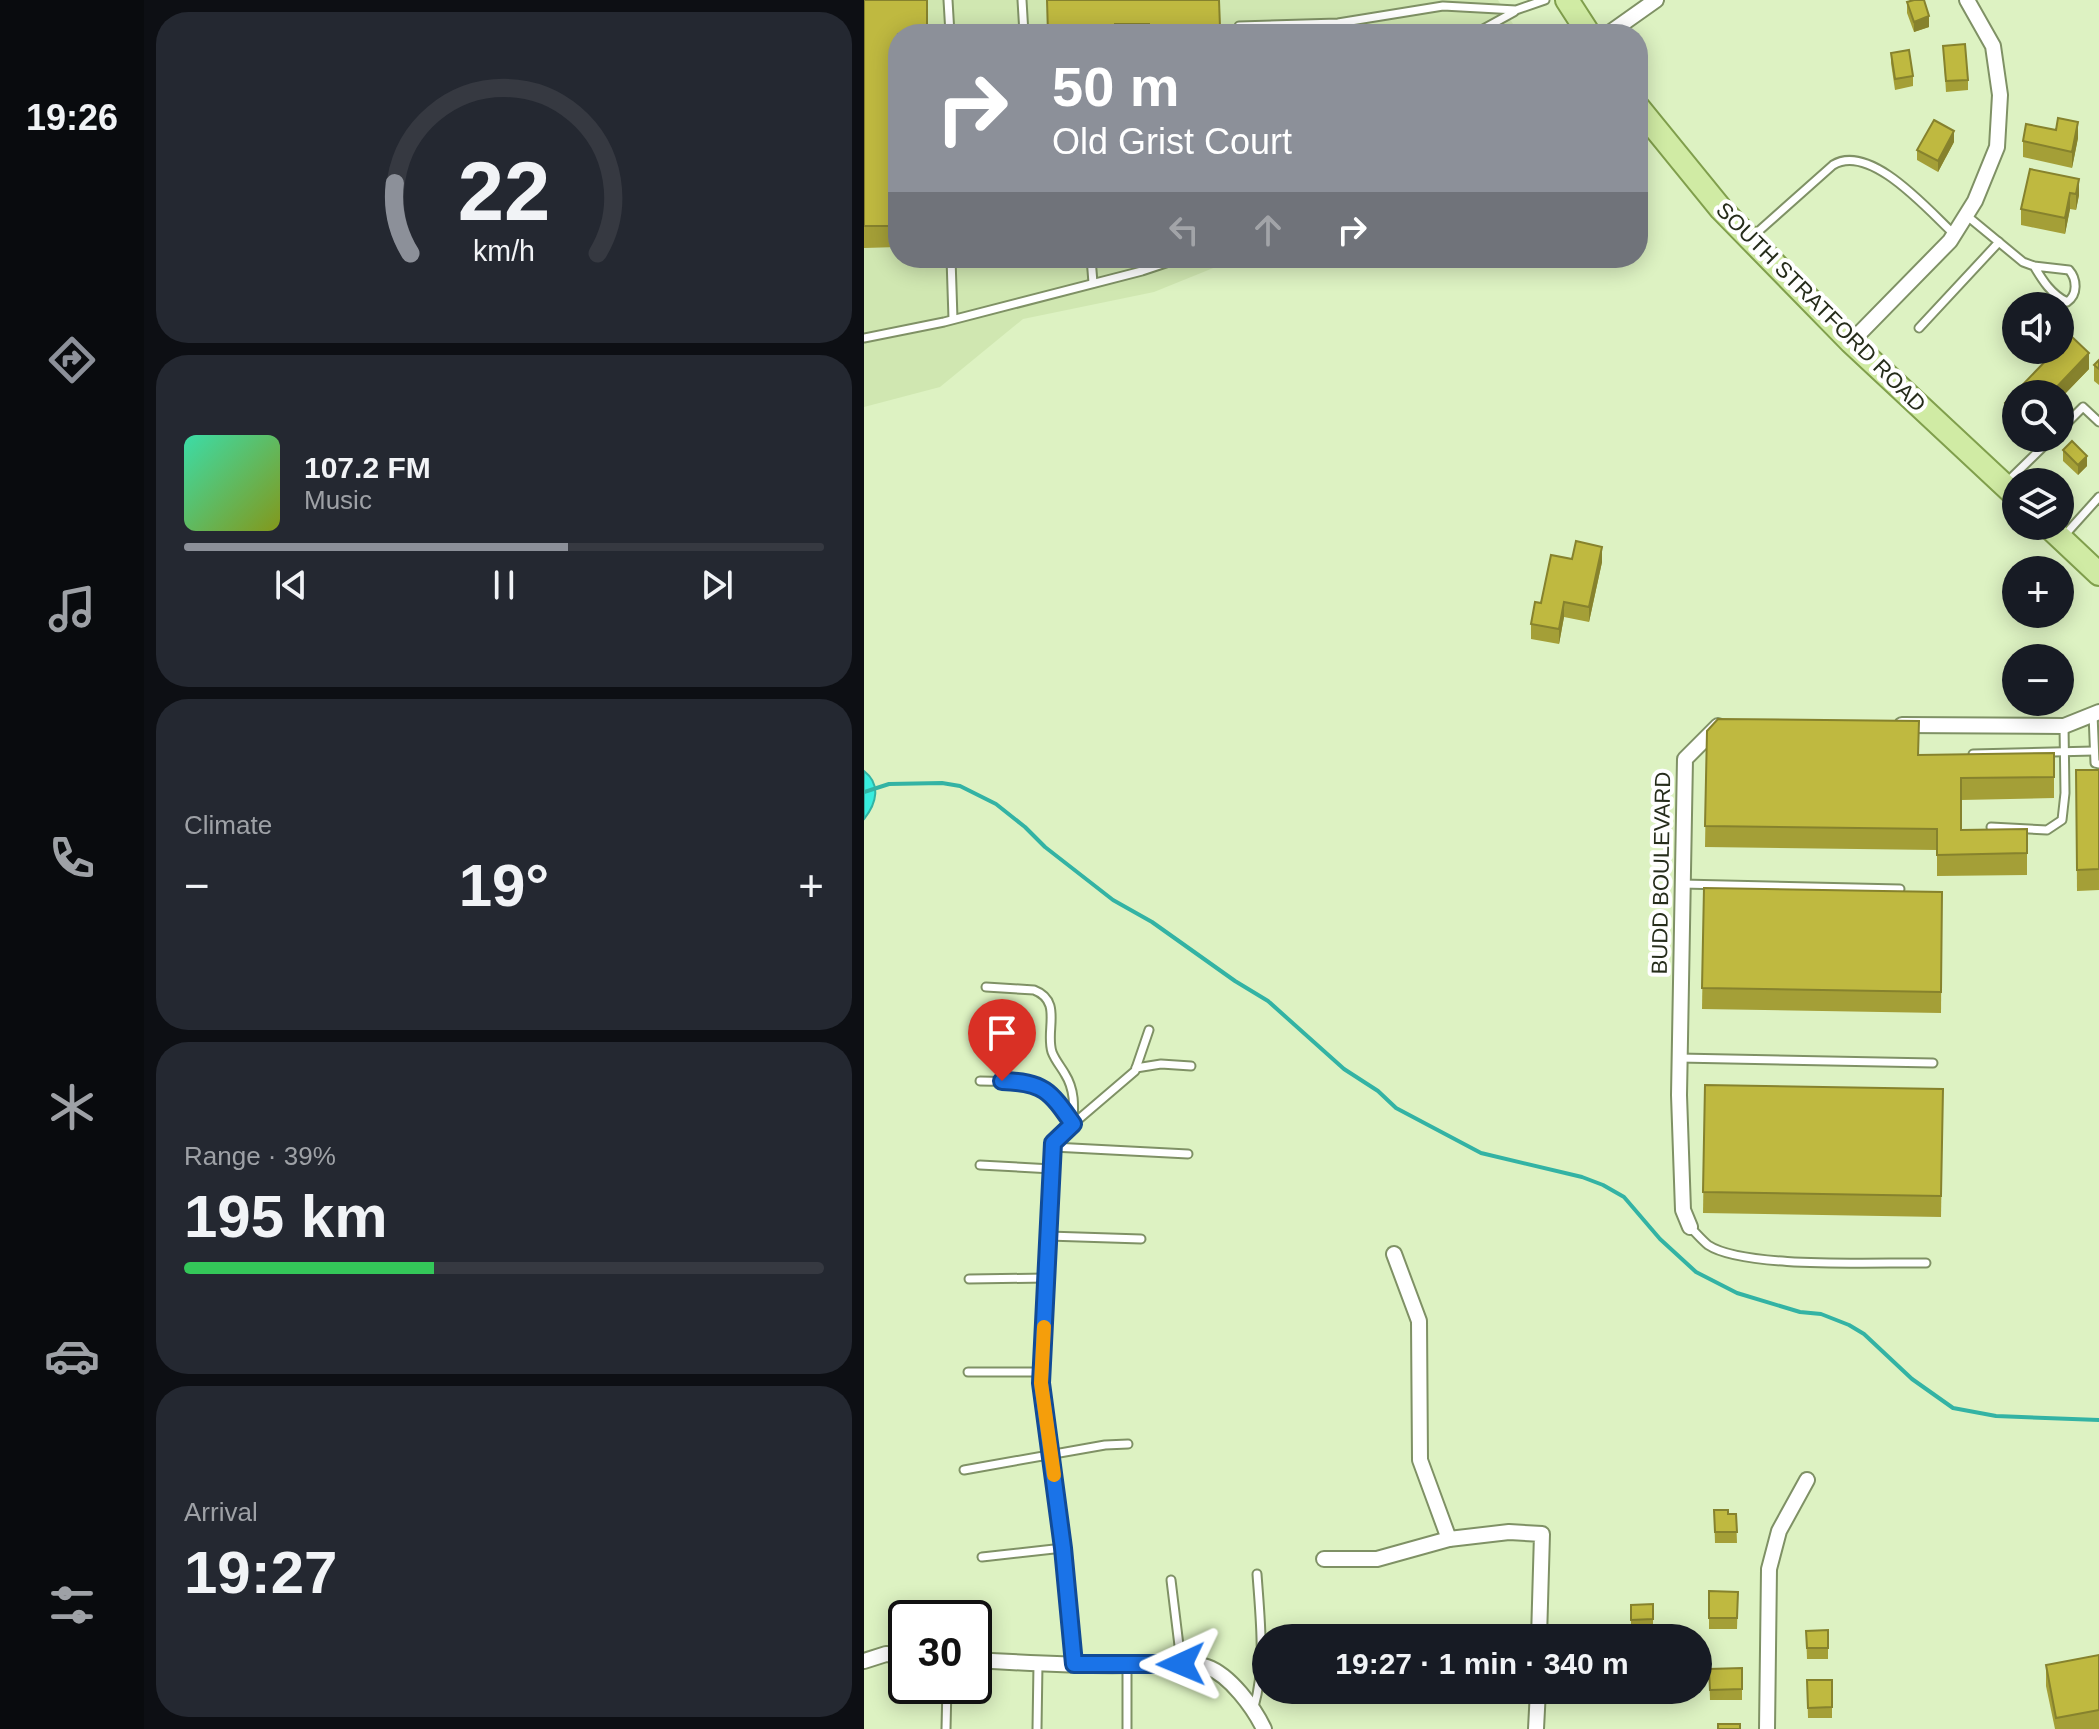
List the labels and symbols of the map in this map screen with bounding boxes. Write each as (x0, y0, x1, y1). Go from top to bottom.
street label: SOUTH STRATFORD ROAD (1711, 197, 1931, 417)
street label: BUDD BOULEVARD (1647, 772, 1675, 974)
pin (968, 999, 1036, 1081)
speed limit sign: 30 (888, 1600, 992, 1704)
position arrow (1139, 1622, 1223, 1706)

